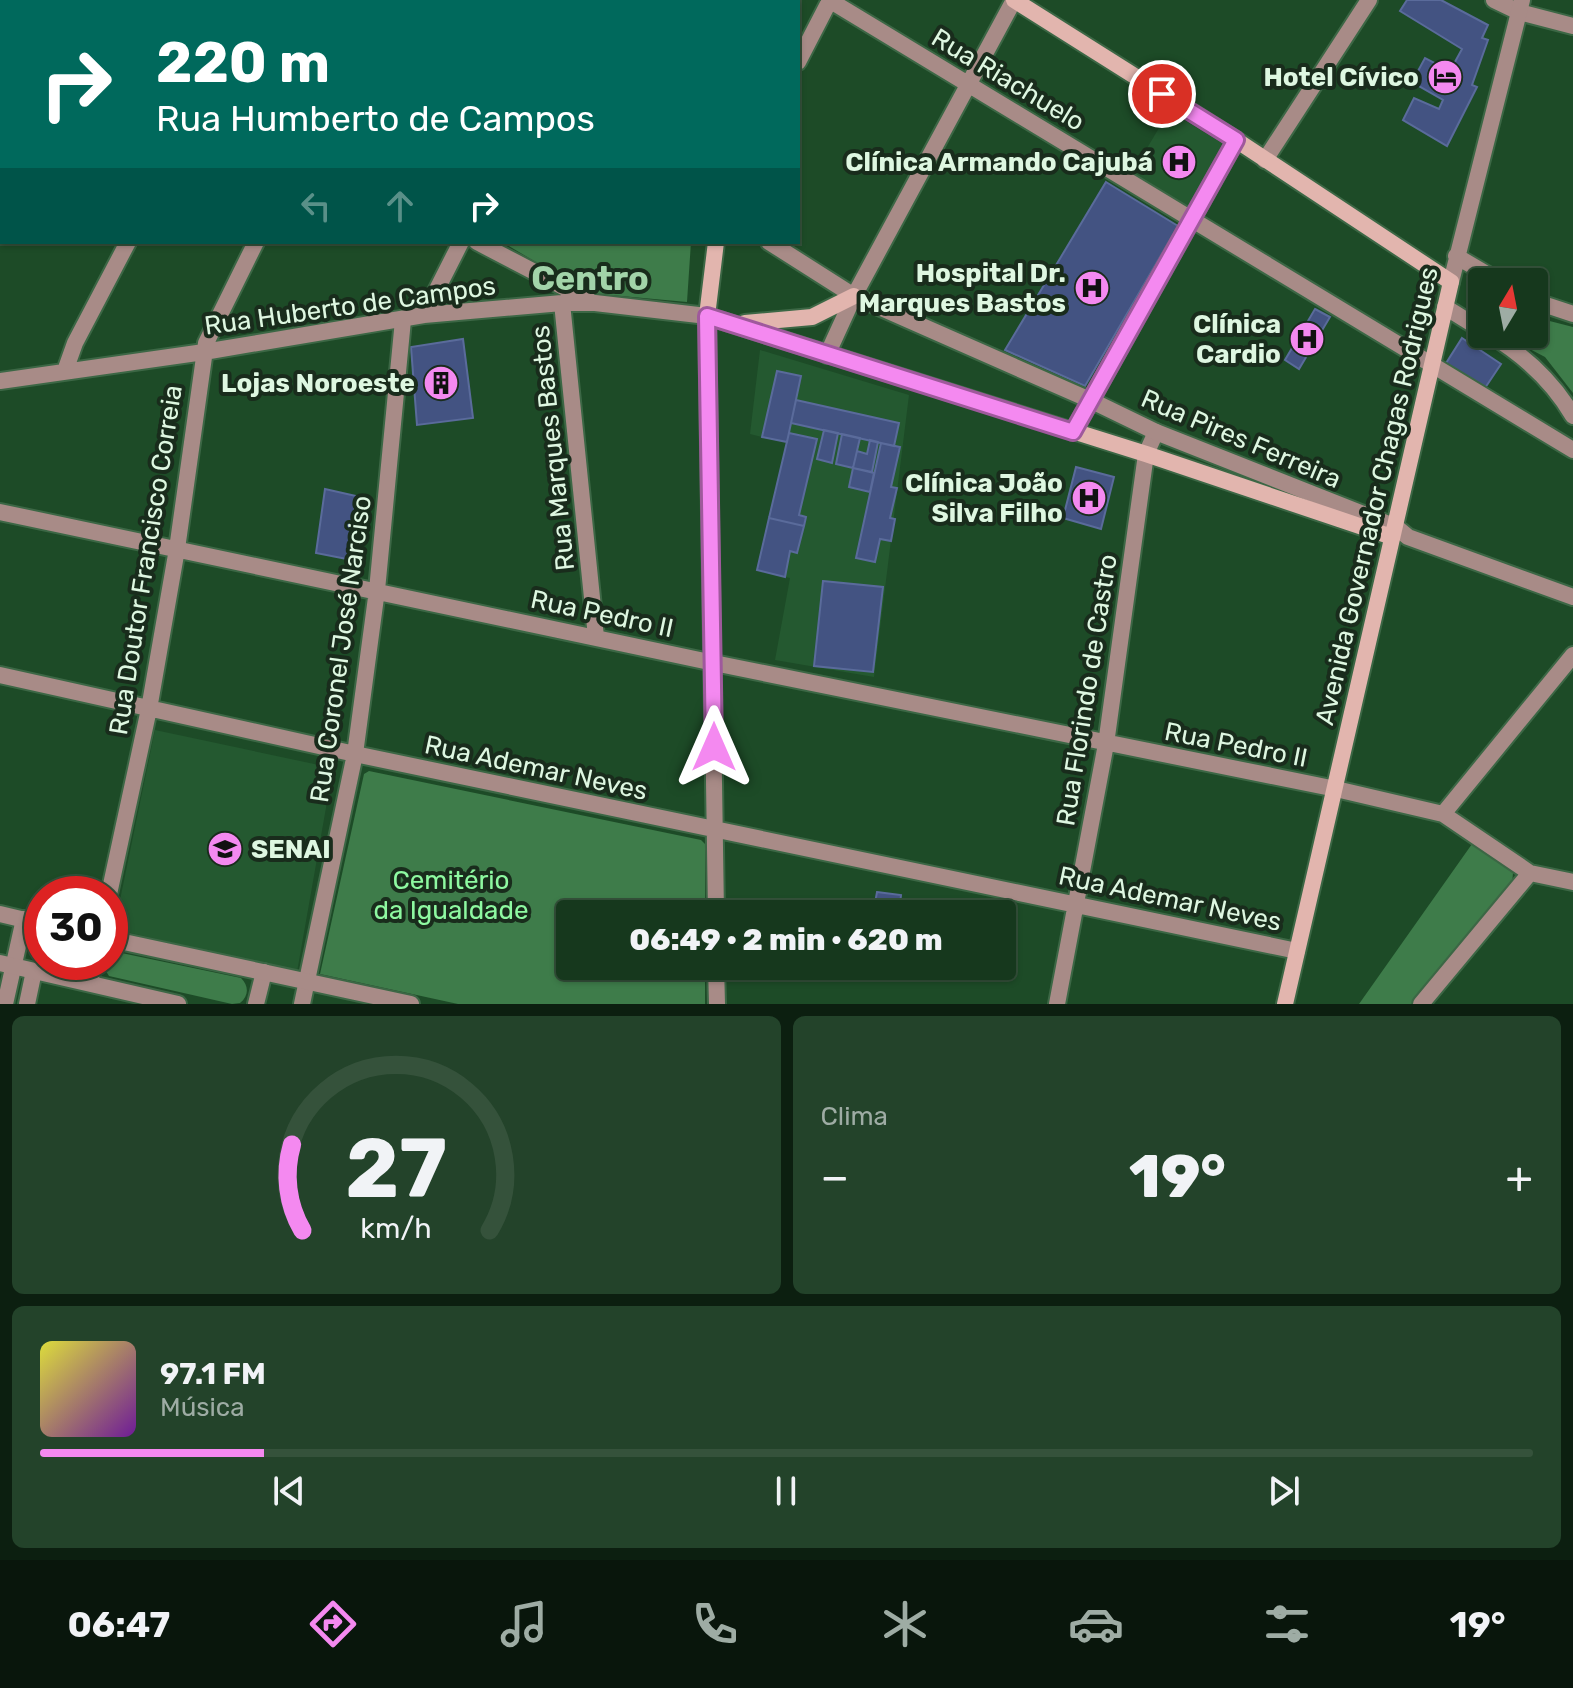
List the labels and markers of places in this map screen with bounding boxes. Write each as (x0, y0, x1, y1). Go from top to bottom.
hotel icon: Hotel Cívico (1426, 58, 1464, 96)
pin (1128, 60, 1196, 128)
place label: Hotel Cívico (1263, 62, 1419, 93)
hospital icon: Clínica Armando Cajubá (1160, 143, 1198, 181)
place label: Clínica Armando Cajubá (845, 147, 1153, 178)
place label: Hospital Dr. Marques Bastos (859, 258, 1066, 319)
hospital icon: Hospital Dr. Marques Bastos (1073, 269, 1111, 307)
place label: Clínica Cardio (1193, 309, 1281, 370)
hospital icon: Clínica Cardio (1288, 320, 1326, 358)
building icon: Lojas Noroeste (422, 364, 460, 402)
place label: Lojas Noroeste (221, 368, 415, 399)
place label: Clínica João Silva Filho (905, 468, 1063, 529)
hospital icon: Clínica João Silva Filho (1070, 479, 1108, 517)
school or university icon: SENAI (206, 830, 244, 868)
place label: SENAI (251, 834, 331, 865)

